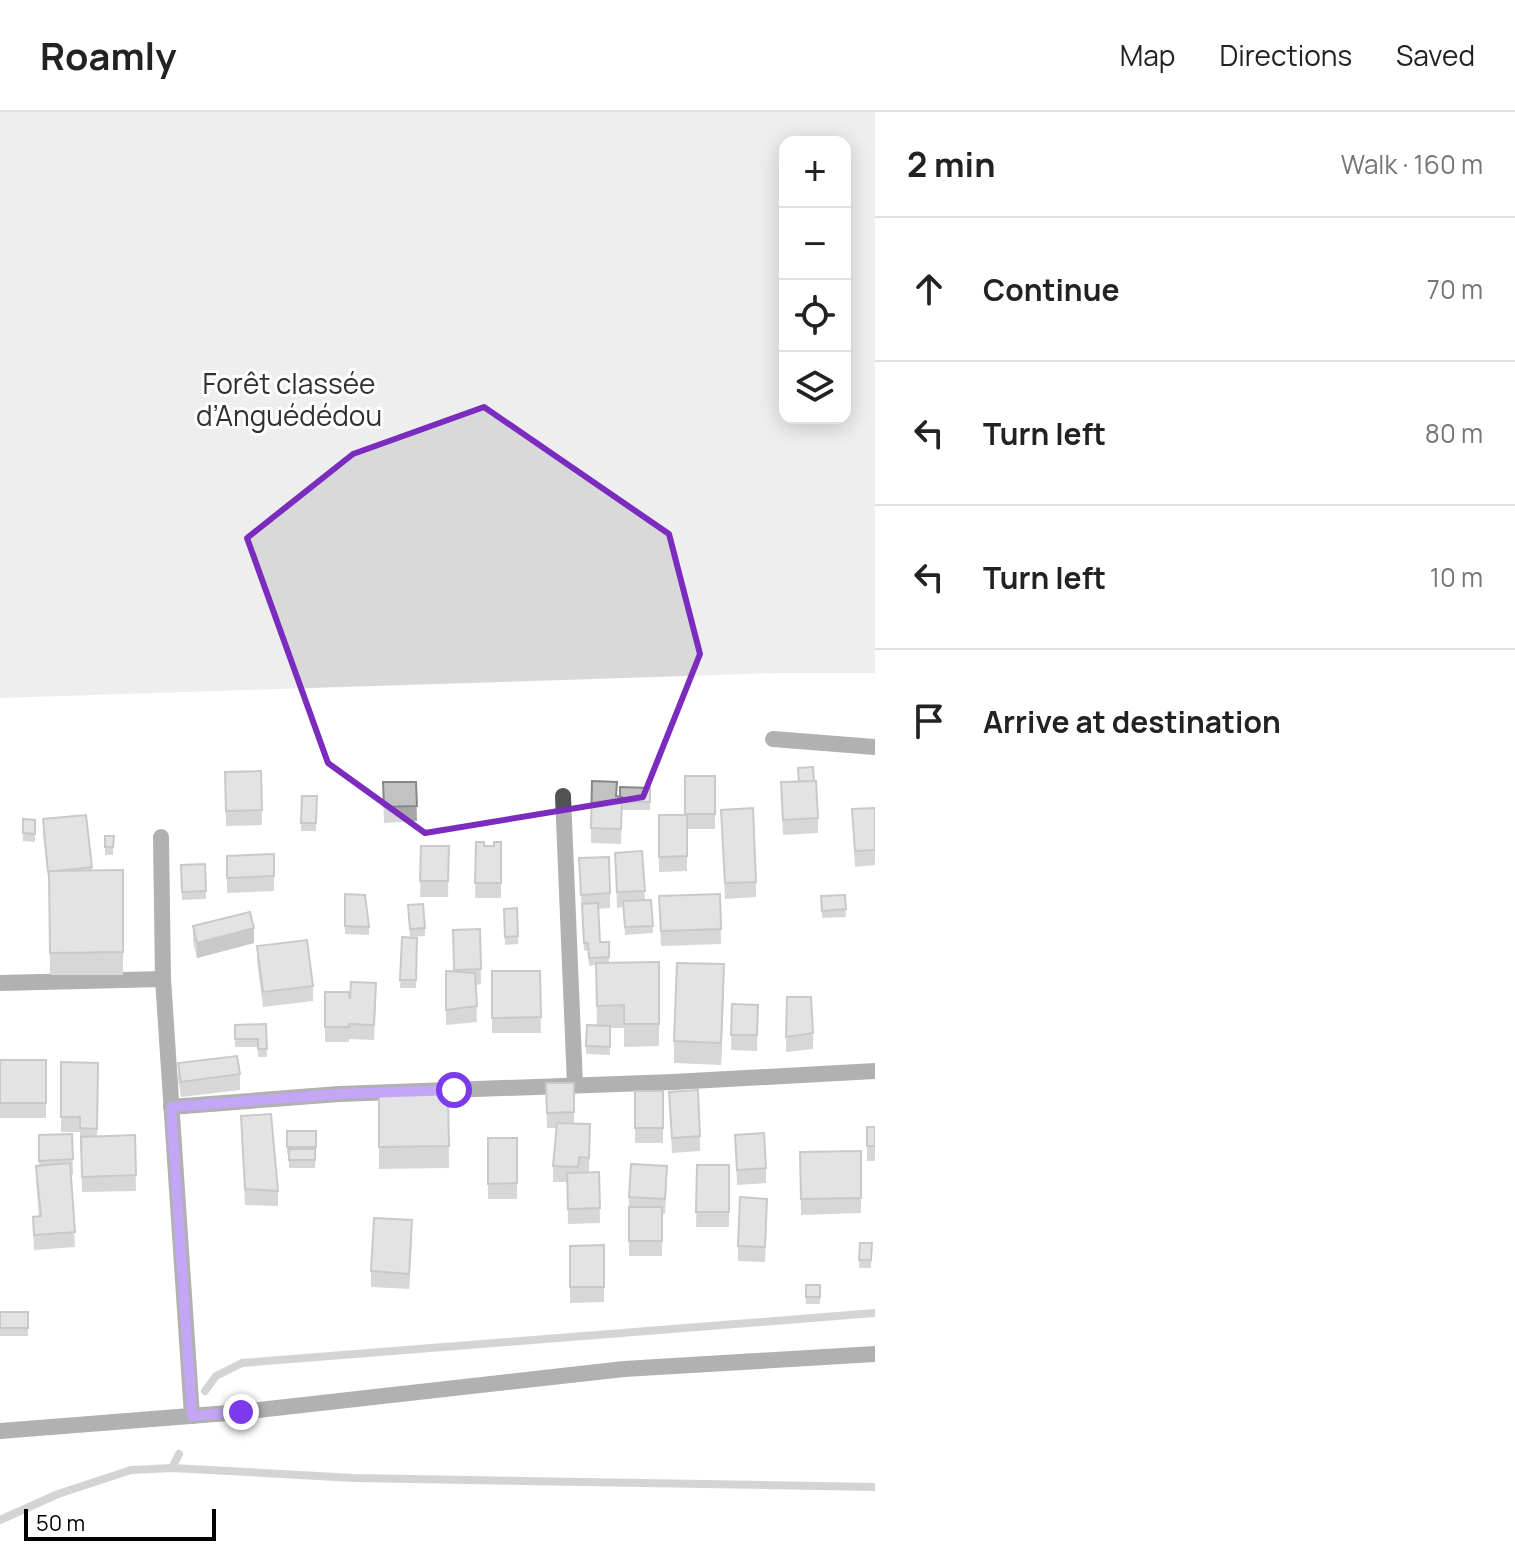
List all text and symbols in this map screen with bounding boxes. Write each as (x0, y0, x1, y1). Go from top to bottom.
text: Roamly (40, 29, 177, 81)
text: Map (1120, 36, 1175, 74)
text: Directions (1219, 36, 1352, 74)
text: Saved (1396, 36, 1475, 74)
map controls (779, 136, 851, 424)
button: + (779, 136, 851, 208)
text: 2 min (907, 141, 995, 187)
text: Walk · 160 m (1341, 146, 1483, 182)
button: − (779, 208, 851, 280)
icon: ahead (907, 267, 951, 311)
text: Continue (983, 269, 1119, 310)
text: 70 m (1427, 271, 1483, 307)
button: locate (779, 280, 851, 352)
button: layers (779, 352, 851, 424)
park label: Forêt classée d’Anguédédou (196, 364, 382, 434)
icon: left (907, 411, 951, 455)
text: Turn left (983, 413, 1106, 454)
text: 80 m (1425, 415, 1483, 451)
icon: left (907, 555, 951, 599)
text: Turn left (983, 557, 1106, 598)
text: 10 m (1430, 559, 1483, 595)
icon: arrive (907, 699, 951, 743)
text: Arrive at destination (983, 701, 1281, 742)
route start (436, 1072, 472, 1108)
route end (223, 1394, 259, 1430)
scale bar (24, 1505, 216, 1541)
text: 50 m (36, 1508, 85, 1538)

